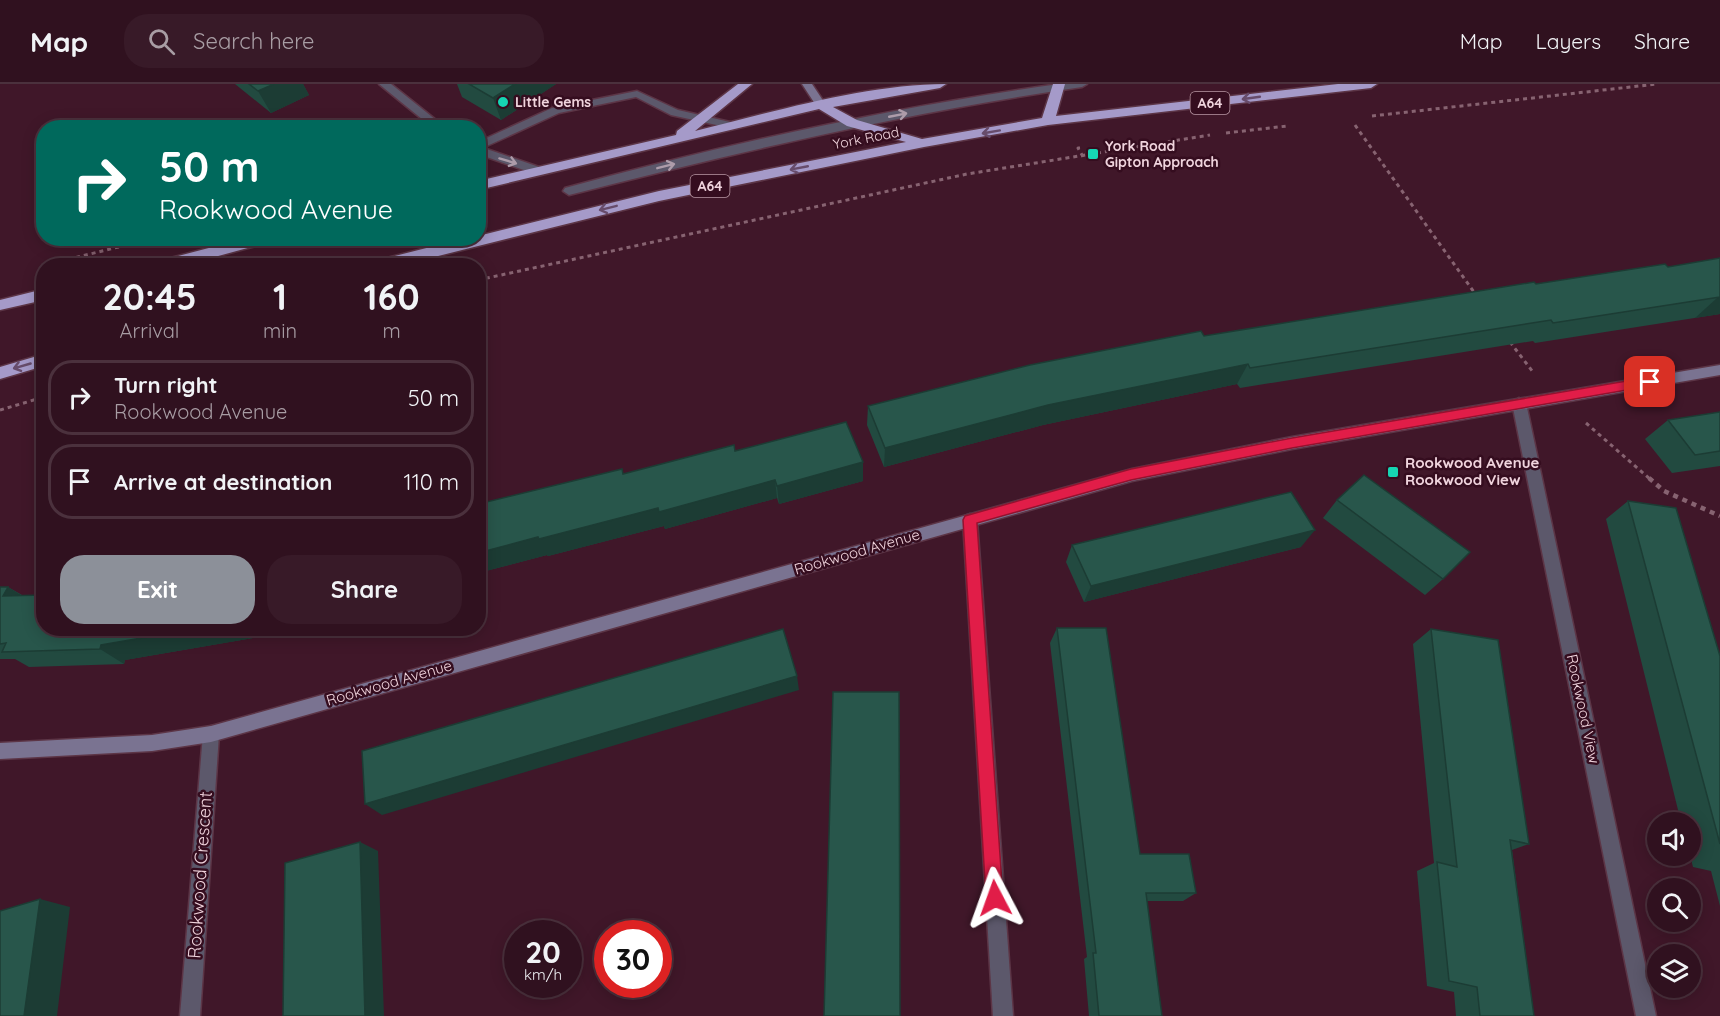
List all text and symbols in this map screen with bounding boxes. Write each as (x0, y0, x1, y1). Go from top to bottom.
search box (124, 14, 544, 68)
text: Map (30, 24, 88, 59)
icon: search (145, 25, 178, 58)
text: Search here (193, 27, 315, 55)
text: Map (1460, 28, 1503, 54)
text: Layers (1536, 28, 1601, 54)
text: Share (1634, 28, 1690, 54)
road number: A64 (1190, 92, 1230, 114)
place label: Little Gems (515, 93, 591, 111)
one-way arrow (1241, 93, 1261, 104)
marker: Little Gems (496, 95, 510, 109)
one-way arrow (887, 109, 907, 120)
street label: York Road (831, 123, 901, 153)
one-way arrow (981, 126, 1001, 137)
place label: York Road Gipton Approach (1105, 137, 1219, 171)
text: 50 m (159, 140, 259, 193)
icon: right (60, 144, 138, 222)
marker: York Road Gipton Approach (1086, 147, 1100, 161)
one-way arrow (498, 156, 517, 167)
one-way arrow (657, 160, 676, 172)
one-way arrow (790, 163, 809, 174)
road number: A64 (690, 175, 730, 197)
text: Rookwood Avenue (159, 192, 393, 226)
one-way arrow (599, 203, 618, 215)
text: 20:45 (102, 274, 197, 319)
text: 1 (273, 274, 287, 319)
text: 160 (364, 274, 420, 319)
text: Arrival (120, 318, 179, 343)
text: min (263, 318, 297, 343)
text: m (382, 318, 401, 343)
pin (1624, 356, 1675, 407)
one-way arrow (13, 361, 32, 372)
icon: arrive (1633, 365, 1666, 398)
text: Turn right (114, 371, 218, 399)
icon: right (63, 381, 96, 414)
text: 50 m (408, 384, 459, 412)
text: Rookwood Avenue (114, 399, 287, 424)
place label: Rookwood Avenue Rookwood View (1405, 453, 1539, 489)
icon: arrive (63, 465, 96, 498)
marker: Rookwood Avenue Rookwood View (1386, 465, 1400, 479)
text: Arrive at destination (114, 468, 332, 496)
text: 110 m (404, 468, 459, 496)
street label: Rookwood Avenue (792, 524, 922, 579)
button: Exit (60, 555, 255, 624)
button: Share (267, 555, 462, 624)
street label: Rookwood View (1563, 652, 1604, 765)
street label: Rookwood Avenue (324, 655, 454, 710)
street label: Rookwood Crescent (182, 791, 217, 959)
map controls (1647, 812, 1701, 998)
button: sound (1647, 812, 1701, 866)
position arrow (963, 866, 1027, 930)
button: search (1647, 878, 1701, 932)
speed limit sign: 30 (594, 920, 672, 998)
text: 20 (525, 933, 561, 971)
button: layers (1647, 944, 1701, 998)
text: km/h (524, 965, 562, 984)

